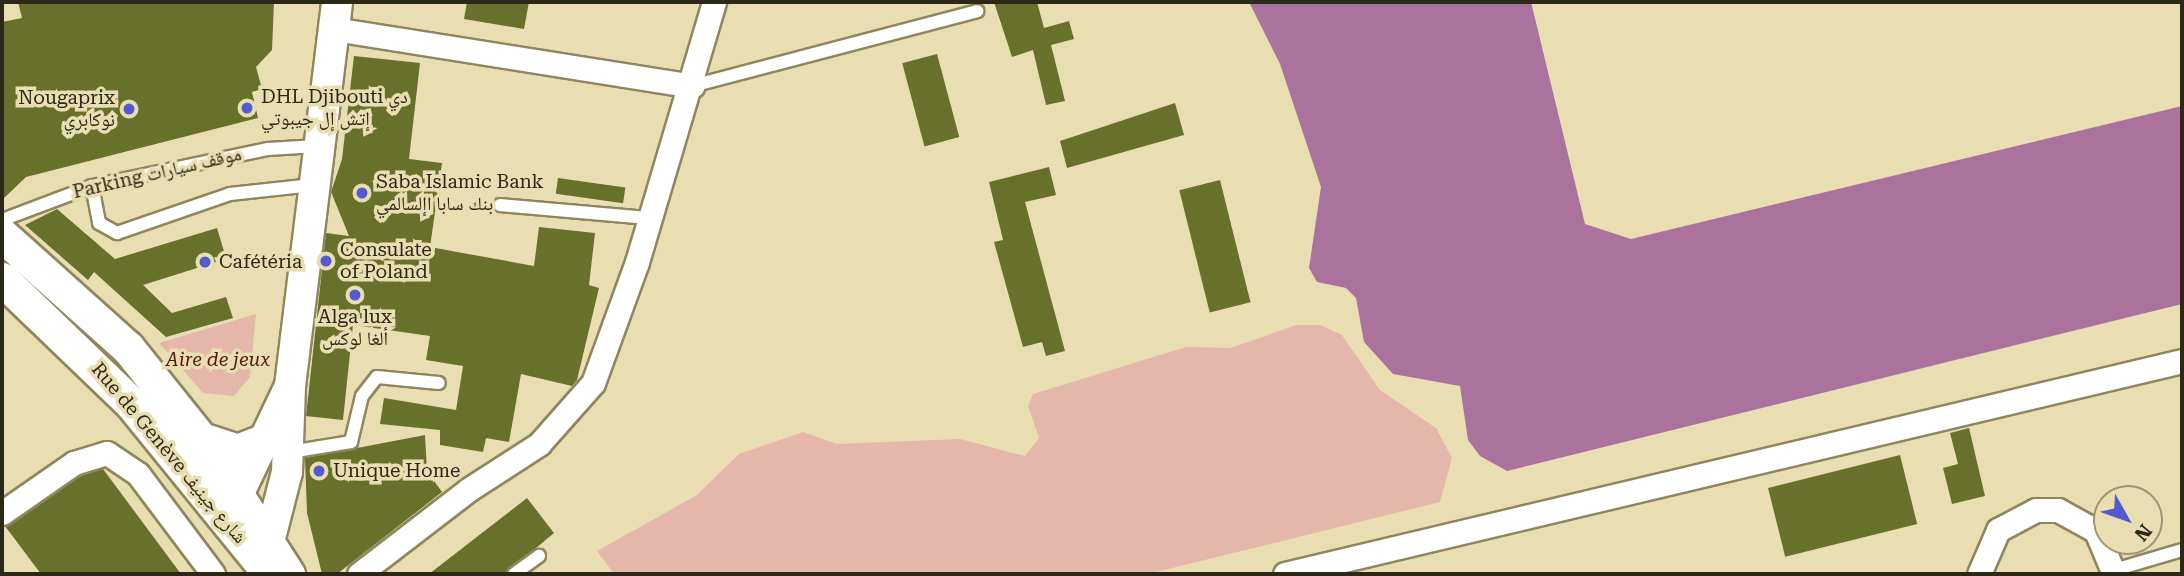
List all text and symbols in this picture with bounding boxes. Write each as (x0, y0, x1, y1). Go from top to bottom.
place label: DHL Djibouti دي إتش إل جيبوتي (261, 86, 408, 130)
place label: Nougaprix نوكابري (18, 87, 115, 131)
marker: DHL Djibouti دي إتش إل جيبوتي (239, 100, 255, 116)
marker: Nougaprix نوكابري (121, 101, 137, 117)
street label: Parking موقف سيارات (70, 143, 244, 203)
place label: Saba Islamic Bank بنك سابا اإلسالمي (376, 171, 543, 215)
marker: Saba Islamic Bank بنك سابا اإلسالمي (354, 185, 370, 201)
place label: Consulate of Poland (340, 239, 432, 283)
place label: Cafétéria (219, 251, 302, 273)
marker: Consulate of Poland (318, 253, 334, 269)
marker: Cafétéria (197, 254, 213, 270)
marker: Alga lux ألغا لوكس (347, 287, 363, 303)
place label: Alga lux ألغا لوكس (318, 306, 392, 350)
park label: Aire de jeux (166, 349, 270, 371)
street label: Rue de Genève شارع جينيف (87, 358, 251, 548)
place label: Unique Home (333, 460, 460, 482)
marker: Unique Home (311, 463, 327, 479)
north arrow (2093, 485, 2163, 555)
text: N (2129, 520, 2156, 546)

